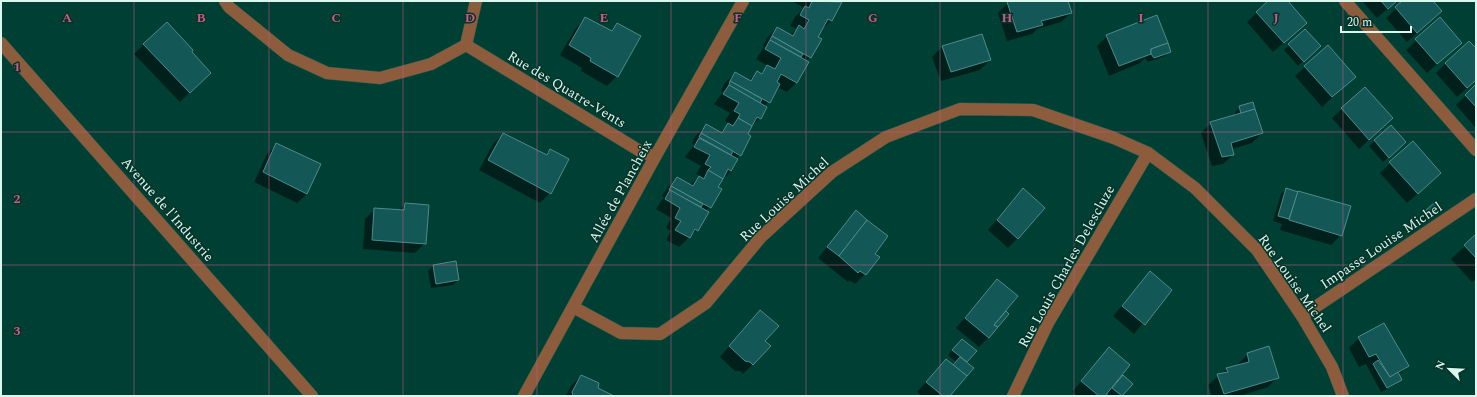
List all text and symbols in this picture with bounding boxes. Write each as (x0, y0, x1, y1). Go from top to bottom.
text: A (62, 8, 72, 28)
text: B (196, 8, 206, 28)
text: C (331, 8, 341, 28)
text: D (465, 8, 475, 28)
text: E (600, 8, 609, 28)
text: F (734, 8, 742, 28)
text: G (868, 8, 878, 28)
text: H (1002, 8, 1013, 28)
text: I (1138, 8, 1144, 28)
text: J (1273, 8, 1279, 28)
scale bar (1341, 8, 1411, 34)
text: 20 m (1347, 13, 1372, 32)
street label: Rue des Quatre-Vents (503, 46, 630, 133)
text: 1 (13, 57, 21, 77)
street label: Allée de Plancheix (583, 136, 657, 247)
street label: Avenue de l'Industrie (116, 152, 219, 266)
street label: Rue Louise Michel (735, 152, 834, 247)
street label: Rue Louis Charles Delescluze (1013, 181, 1120, 351)
text: 2 (13, 189, 21, 209)
street label: Impasse Louise Michel (1316, 197, 1446, 294)
street label: Rue Louise Michel (1253, 230, 1336, 337)
text: 3 (13, 321, 21, 341)
north arrow (1429, 349, 1469, 389)
text: N (1431, 358, 1450, 373)

